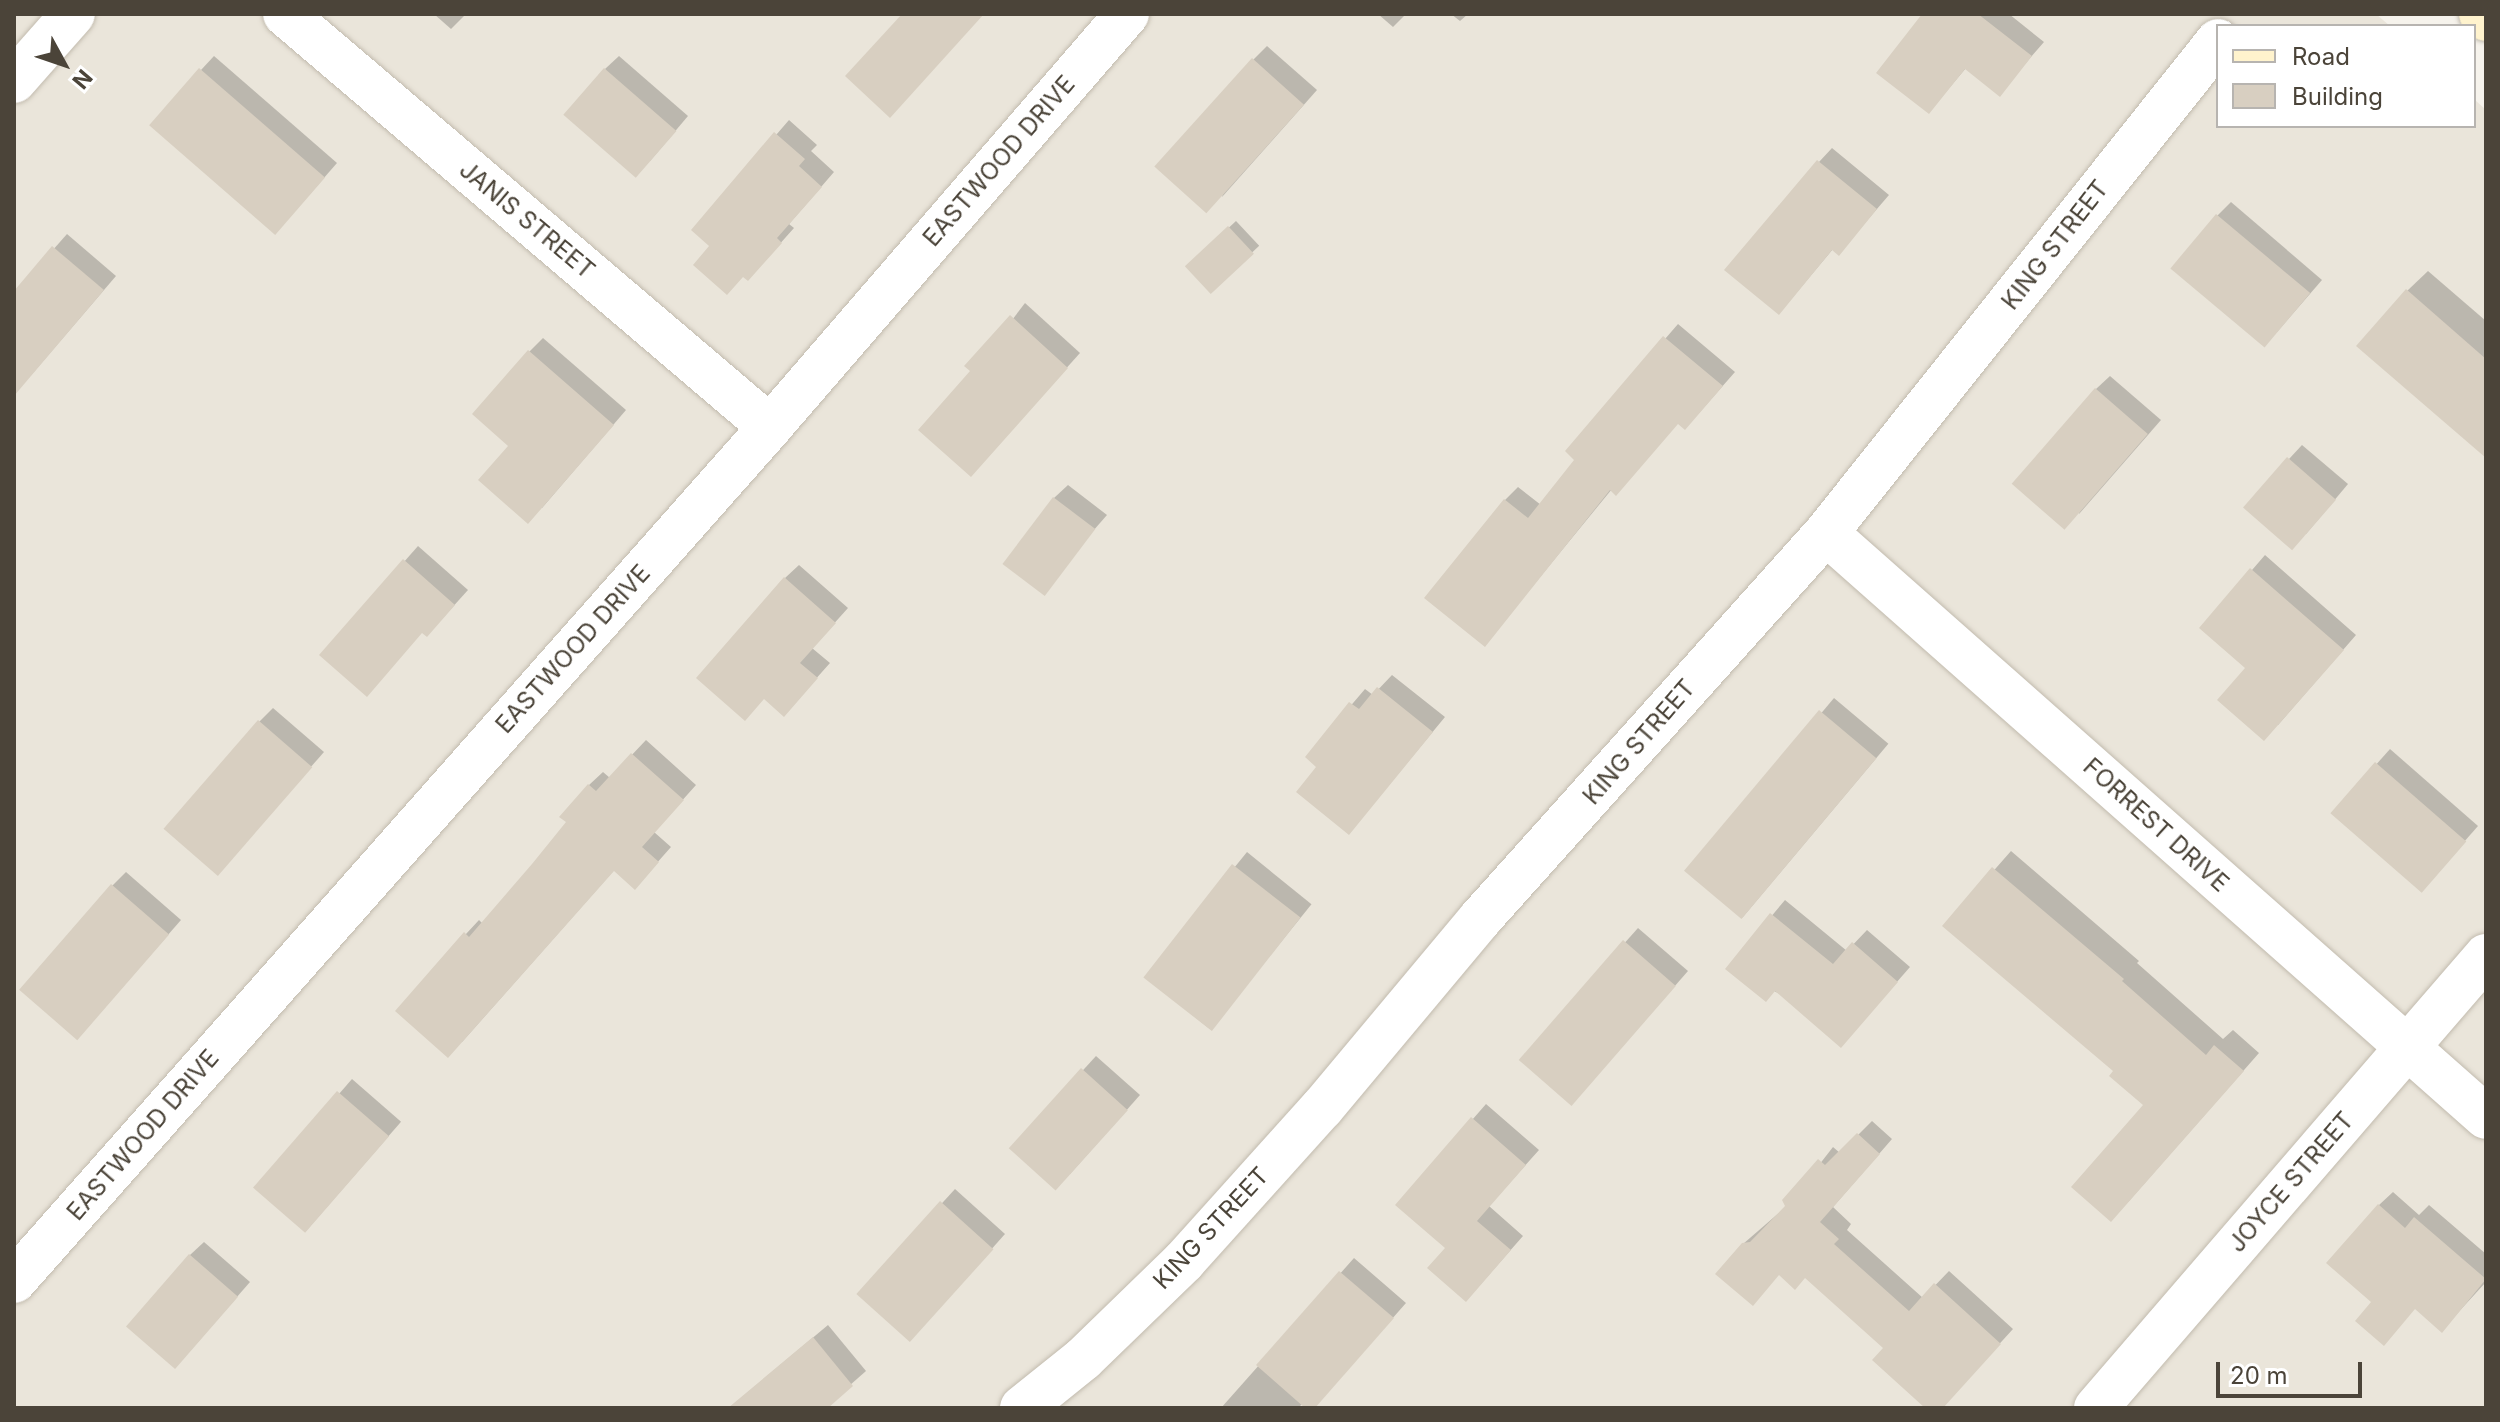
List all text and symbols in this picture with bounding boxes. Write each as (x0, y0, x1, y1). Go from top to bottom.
north arrow (24, 24, 104, 104)
legend (2216, 24, 2476, 128)
text: Road (2292, 42, 2350, 71)
text: N (67, 65, 98, 94)
street label: EASTWOOD DRIVE (917, 70, 1081, 252)
text: Building (2292, 82, 2383, 111)
street label: JANIS STREET (454, 155, 600, 285)
street label: KING STREET (1996, 175, 2114, 315)
street label: EASTWOOD DRIVE (490, 559, 656, 739)
street label: KING STREET (1577, 674, 1701, 810)
street label: FORREST DRIVE (2077, 752, 2235, 898)
street label: EASTWOOD DRIVE (61, 1044, 225, 1226)
street label: JOYCE STREET (2222, 1106, 2360, 1258)
street label: KING STREET (1147, 1161, 1275, 1295)
scale bar (2220, 1346, 2366, 1396)
text: 20 m (2230, 1361, 2288, 1390)

